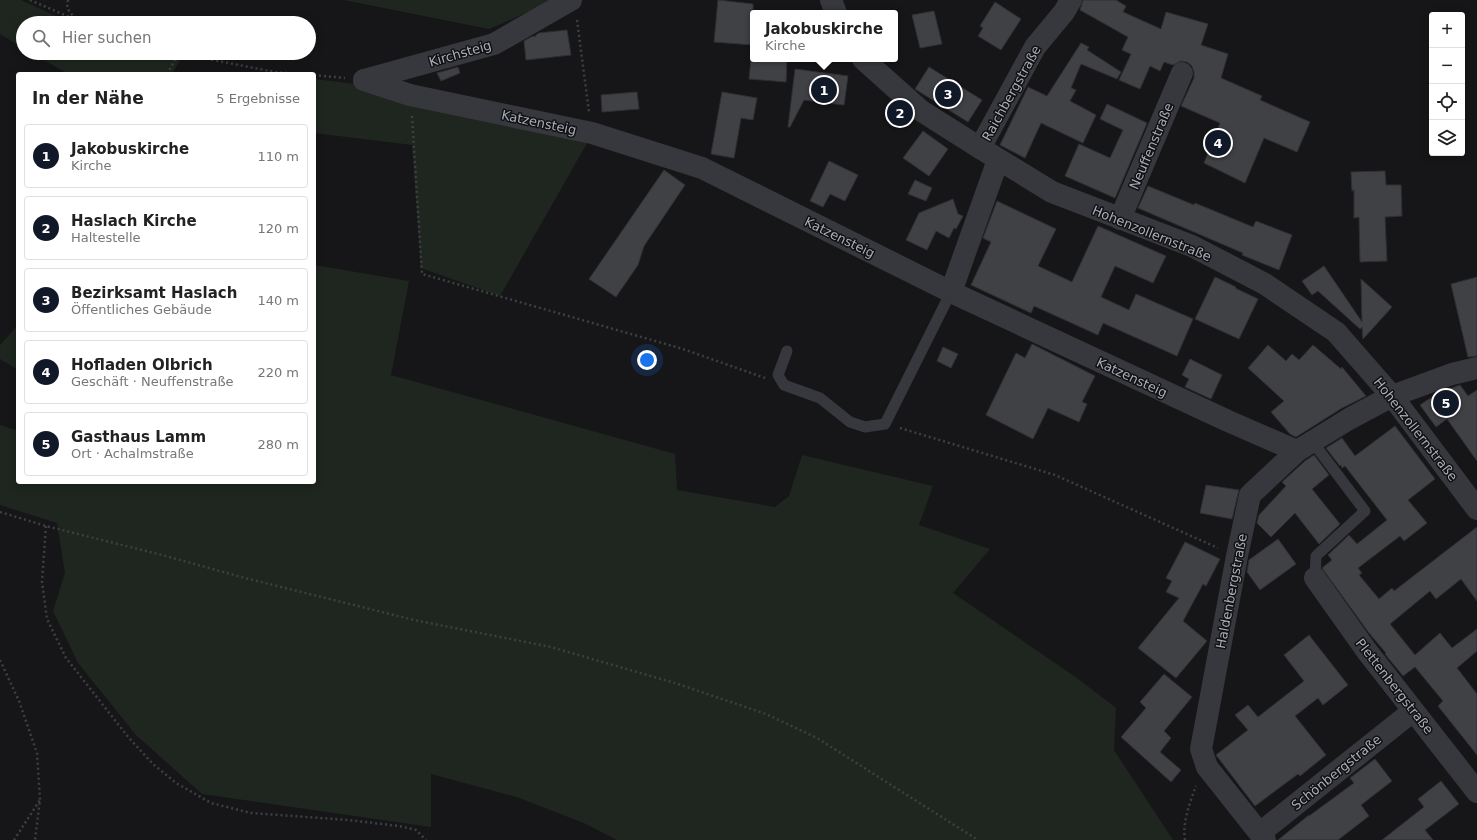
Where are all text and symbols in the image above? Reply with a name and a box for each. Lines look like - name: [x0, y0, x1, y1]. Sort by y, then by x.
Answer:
- popup: [750, 10, 898, 62]
- map controls: [1429, 12, 1465, 156]
- button: +: [1429, 12, 1465, 48]
- search box: [16, 16, 316, 60]
- text: Jakobuskirche: [765, 20, 883, 38]
- icon: search: [30, 27, 52, 49]
- text: Hier suchen: [62, 29, 151, 47]
- street label: Kirchsteig: [427, 37, 493, 70]
- text: Kirche: [765, 38, 806, 53]
- street label: Raichbergstraße: [979, 43, 1044, 144]
- button: −: [1429, 48, 1465, 84]
- pin: 1: [811, 75, 837, 105]
- pin: 3: [935, 79, 961, 109]
- button: locate: [1429, 84, 1465, 120]
- text: In der Nähe: [32, 88, 144, 108]
- text: 5 Ergebnisse: [216, 91, 300, 106]
- pin: 2: [887, 98, 913, 128]
- street label: Neuffenstraße: [1126, 101, 1176, 192]
- street label: Katzensteig: [500, 107, 578, 138]
- button: layers: [1429, 120, 1465, 156]
- pin: 4: [1205, 128, 1231, 158]
- text: Jakobuskirche: [71, 140, 189, 158]
- text: 1: [41, 149, 51, 164]
- text: 110 m: [257, 149, 299, 164]
- text: Kirche: [71, 158, 112, 173]
- street label: Hohenzollernstraße: [1090, 203, 1213, 264]
- text: Haslach Kirche: [71, 212, 197, 230]
- street label: Katzensteig: [802, 214, 877, 261]
- text: 2: [41, 221, 51, 236]
- text: 120 m: [257, 221, 299, 236]
- text: Haltestelle: [71, 230, 141, 245]
- text: Bezirksamt Haslach: [71, 284, 237, 302]
- text: 3: [41, 293, 51, 308]
- text: 140 m: [257, 293, 299, 308]
- text: Öffentliches Gebäude: [71, 302, 212, 317]
- your location: [637, 350, 657, 370]
- street label: Katzensteig: [1094, 355, 1169, 400]
- text: Hofladen Olbrich: [71, 356, 213, 374]
- text: 4: [41, 365, 51, 380]
- text: 220 m: [257, 365, 299, 380]
- text: Geschäft · Neuffenstraße: [71, 374, 234, 389]
- street label: Hohenzollernstraße: [1371, 375, 1461, 484]
- pin: 5: [1433, 388, 1459, 418]
- text: Gasthaus Lamm: [71, 428, 206, 446]
- text: 5: [41, 437, 51, 452]
- text: 280 m: [257, 437, 299, 452]
- text: Ort · Achalmstraße: [71, 446, 194, 461]
- street label: Haldenbergstraße: [1213, 532, 1250, 650]
- street label: Plettenbergstraße: [1353, 636, 1436, 737]
- street label: Schönbergstraße: [1289, 732, 1384, 813]

